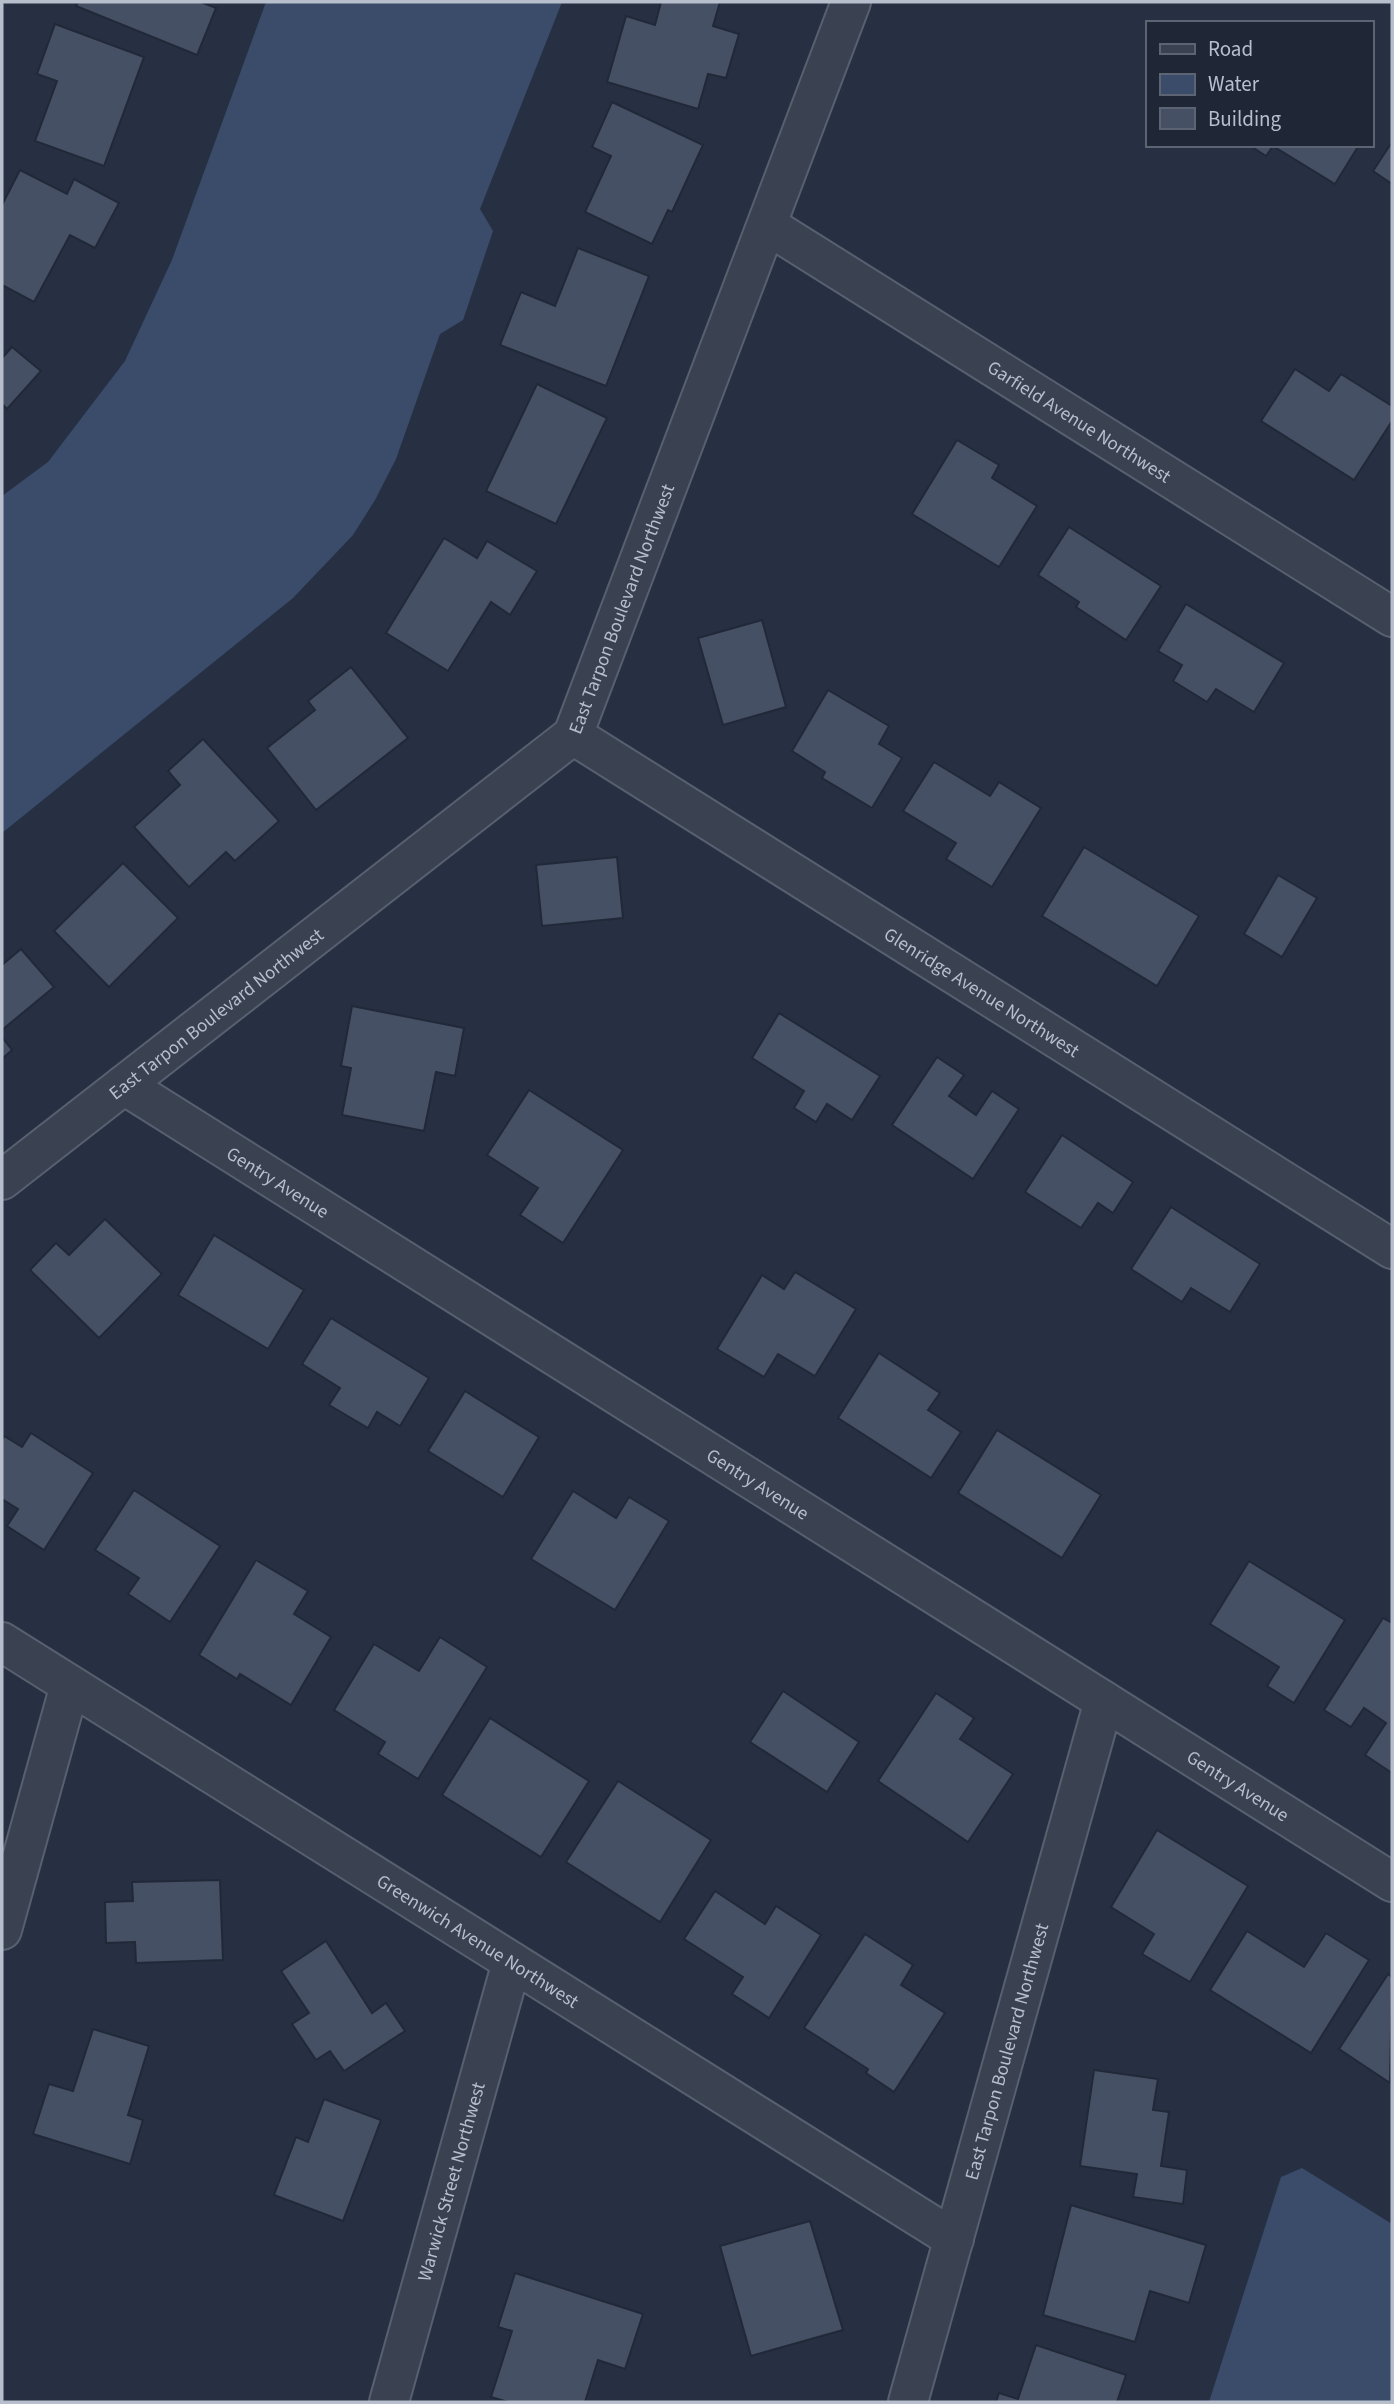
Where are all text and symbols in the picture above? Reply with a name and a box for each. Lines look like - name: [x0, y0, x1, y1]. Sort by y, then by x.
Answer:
- legend: [1146, 21, 1373, 147]
- text: Road: [1208, 34, 1253, 64]
- text: Water: [1208, 69, 1260, 99]
- text: Building: [1208, 104, 1282, 134]
- street label: Garfield Avenue Northwest: [982, 354, 1176, 490]
- street label: East Tarpon Boulevard Northwest: [563, 480, 682, 738]
- street label: Glenridge Avenue Northwest: [878, 921, 1085, 1065]
- street label: East Tarpon Boulevard Northwest: [104, 922, 330, 1107]
- street label: Gentry Avenue: [221, 1141, 334, 1226]
- street label: Gentry Avenue: [701, 1442, 814, 1527]
- street label: Gentry Avenue: [1181, 1744, 1294, 1829]
- street label: Greenwich Avenue Northwest: [371, 1868, 584, 2016]
- street label: East Tarpon Boulevard Northwest: [959, 1920, 1056, 2183]
- street label: Warwick Street Northwest: [411, 2079, 493, 2285]

